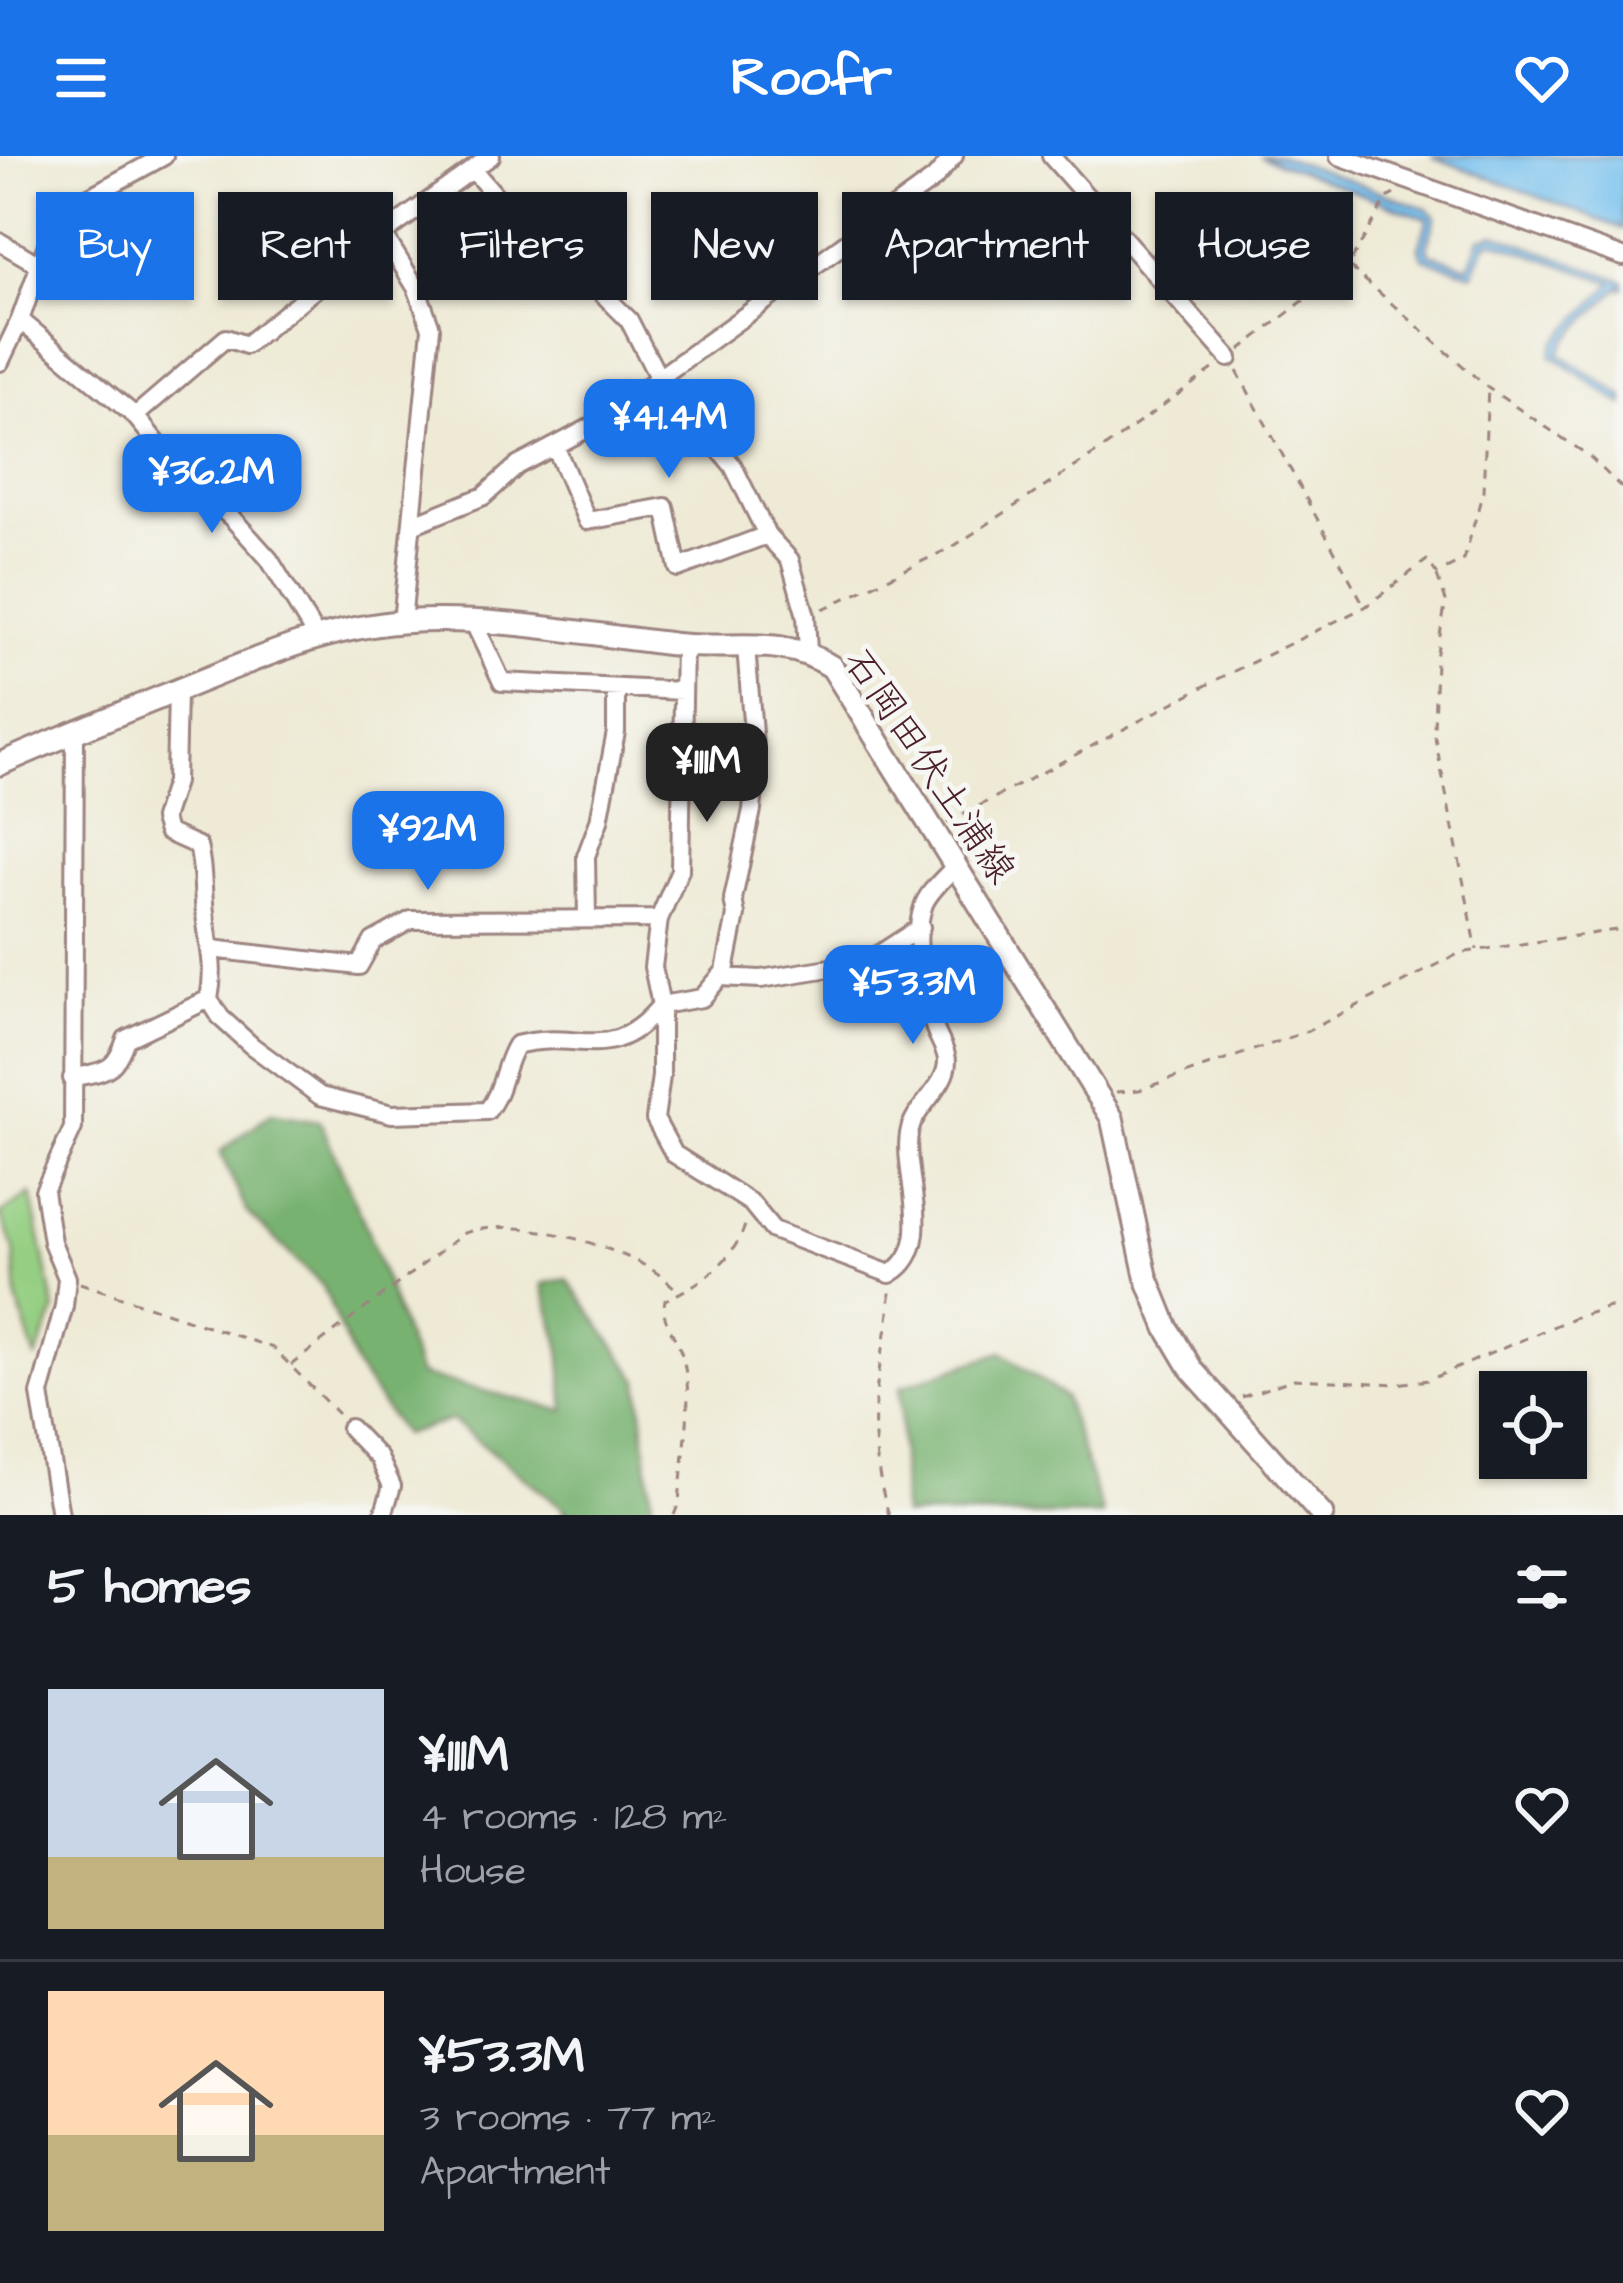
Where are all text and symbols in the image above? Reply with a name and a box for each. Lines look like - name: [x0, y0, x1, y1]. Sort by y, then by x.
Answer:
- text: Roofr: [731, 41, 892, 116]
- icon: menu: [48, 45, 114, 111]
- icon: heart: [1509, 45, 1575, 111]
- chip: Buy: [36, 192, 194, 300]
- chip: Rent: [218, 192, 393, 300]
- chip: Filters: [417, 192, 627, 300]
- chip: New: [651, 192, 818, 300]
- chip: Apartment: [842, 192, 1131, 300]
- chip: House: [1155, 192, 1353, 300]
- pin: ¥41.4M: [571, 379, 767, 481]
- text: ¥41.4M: [611, 391, 727, 445]
- pin: ¥36.2M: [114, 434, 310, 536]
- text: ¥36.2M: [149, 446, 275, 500]
- street label: 石岡田伏土浦線: [830, 638, 1027, 895]
- pin: ¥111M: [623, 723, 791, 825]
- text: ¥111M: [673, 735, 741, 789]
- pin: ¥92M: [357, 791, 499, 893]
- text: ¥92M: [379, 803, 477, 857]
- pin: ¥53.3M: [815, 945, 1011, 1047]
- text: ¥53.3M: [850, 957, 976, 1011]
- map controls: [1479, 1371, 1587, 1479]
- button: locate: [1479, 1371, 1587, 1479]
- text: 5 homes: [48, 1552, 251, 1623]
- icon: filters: [1509, 1554, 1575, 1620]
- text: ¥111M: [420, 1720, 509, 1791]
- icon: home: [144, 1737, 288, 1881]
- icon: heart: [1509, 1776, 1575, 1842]
- text: 4 rooms · 128 m²: [420, 1791, 727, 1845]
- text: House: [420, 1845, 526, 1899]
- text: ¥53.3M: [420, 2021, 585, 2092]
- icon: home: [144, 2039, 288, 2183]
- icon: heart: [1509, 2078, 1575, 2144]
- text: 3 rooms · 77 m²: [420, 2092, 716, 2146]
- text: Apartment: [420, 2146, 611, 2200]

